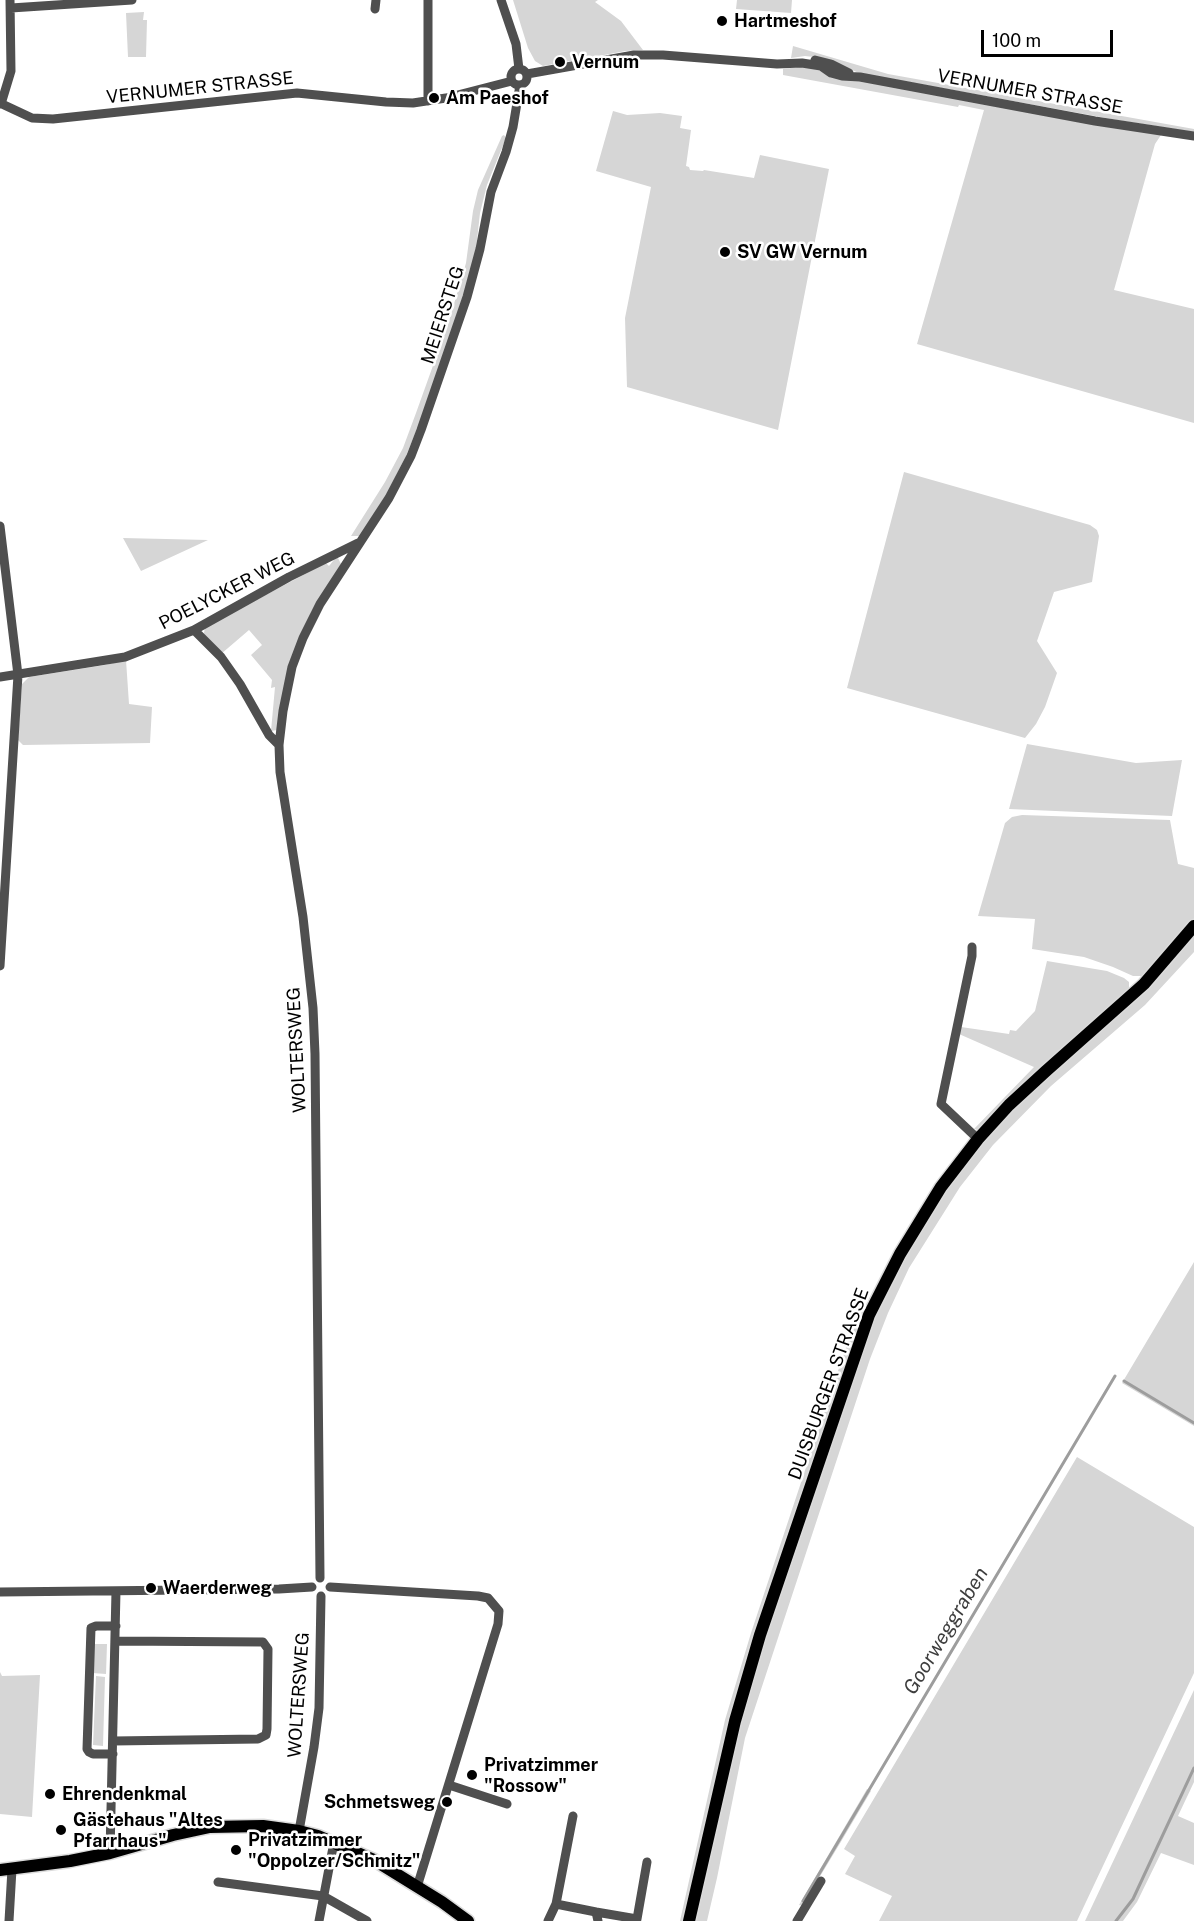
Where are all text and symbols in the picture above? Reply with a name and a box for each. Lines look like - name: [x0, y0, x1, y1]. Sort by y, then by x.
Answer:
- place label: Hartmeshof: [734, 10, 837, 32]
- marker: Hartmeshof: [715, 14, 729, 28]
- scale bar: [984, 18, 1116, 56]
- text: 100 m: [992, 30, 1041, 51]
- place label: Vernum: [572, 51, 639, 73]
- marker: Vernum: [553, 55, 567, 69]
- street label: VERNUMER STRASSE: [936, 65, 1124, 119]
- street label: VERNUMER STRASSE: [105, 67, 295, 109]
- place label: Am Paeshof: [446, 87, 549, 109]
- marker: Am Paeshof: [427, 91, 441, 105]
- place label: SV GW Vernum: [737, 241, 867, 263]
- marker: SV GW Vernum: [718, 245, 732, 259]
- street label: MEIERSTEG: [417, 263, 469, 367]
- street label: POELYCKER WEG: [156, 548, 298, 634]
- street label: WOLTERSWEG: [283, 987, 311, 1113]
- street label: DUISBURGER STRASSE: [784, 1285, 874, 1483]
- water label: Goorweggraben: [899, 1563, 993, 1699]
- place label: Waerderweg: [163, 1577, 272, 1599]
- marker: Waerderweg: [144, 1581, 158, 1595]
- street label: WOLTERSWEG: [284, 1632, 314, 1758]
- place label: Privatzimmer "Rossow": [484, 1754, 598, 1796]
- marker: Privatzimmer "Rossow": [465, 1768, 479, 1782]
- place label: Ehrendenkmal: [62, 1783, 187, 1805]
- marker: Ehrendenkmal: [43, 1787, 57, 1801]
- place label: Schmetsweg: [324, 1791, 435, 1813]
- marker: Schmetsweg: [440, 1795, 454, 1809]
- place label: Gästehaus "Altes Pfarrhaus": [73, 1809, 223, 1852]
- marker: Gästehaus "Altes Pfarrhaus": [54, 1823, 68, 1837]
- place label: Privatzimmer "Oppolzer/Schmitz": [248, 1829, 420, 1872]
- marker: Privatzimmer "Oppolzer/Schmitz": [229, 1843, 243, 1857]

